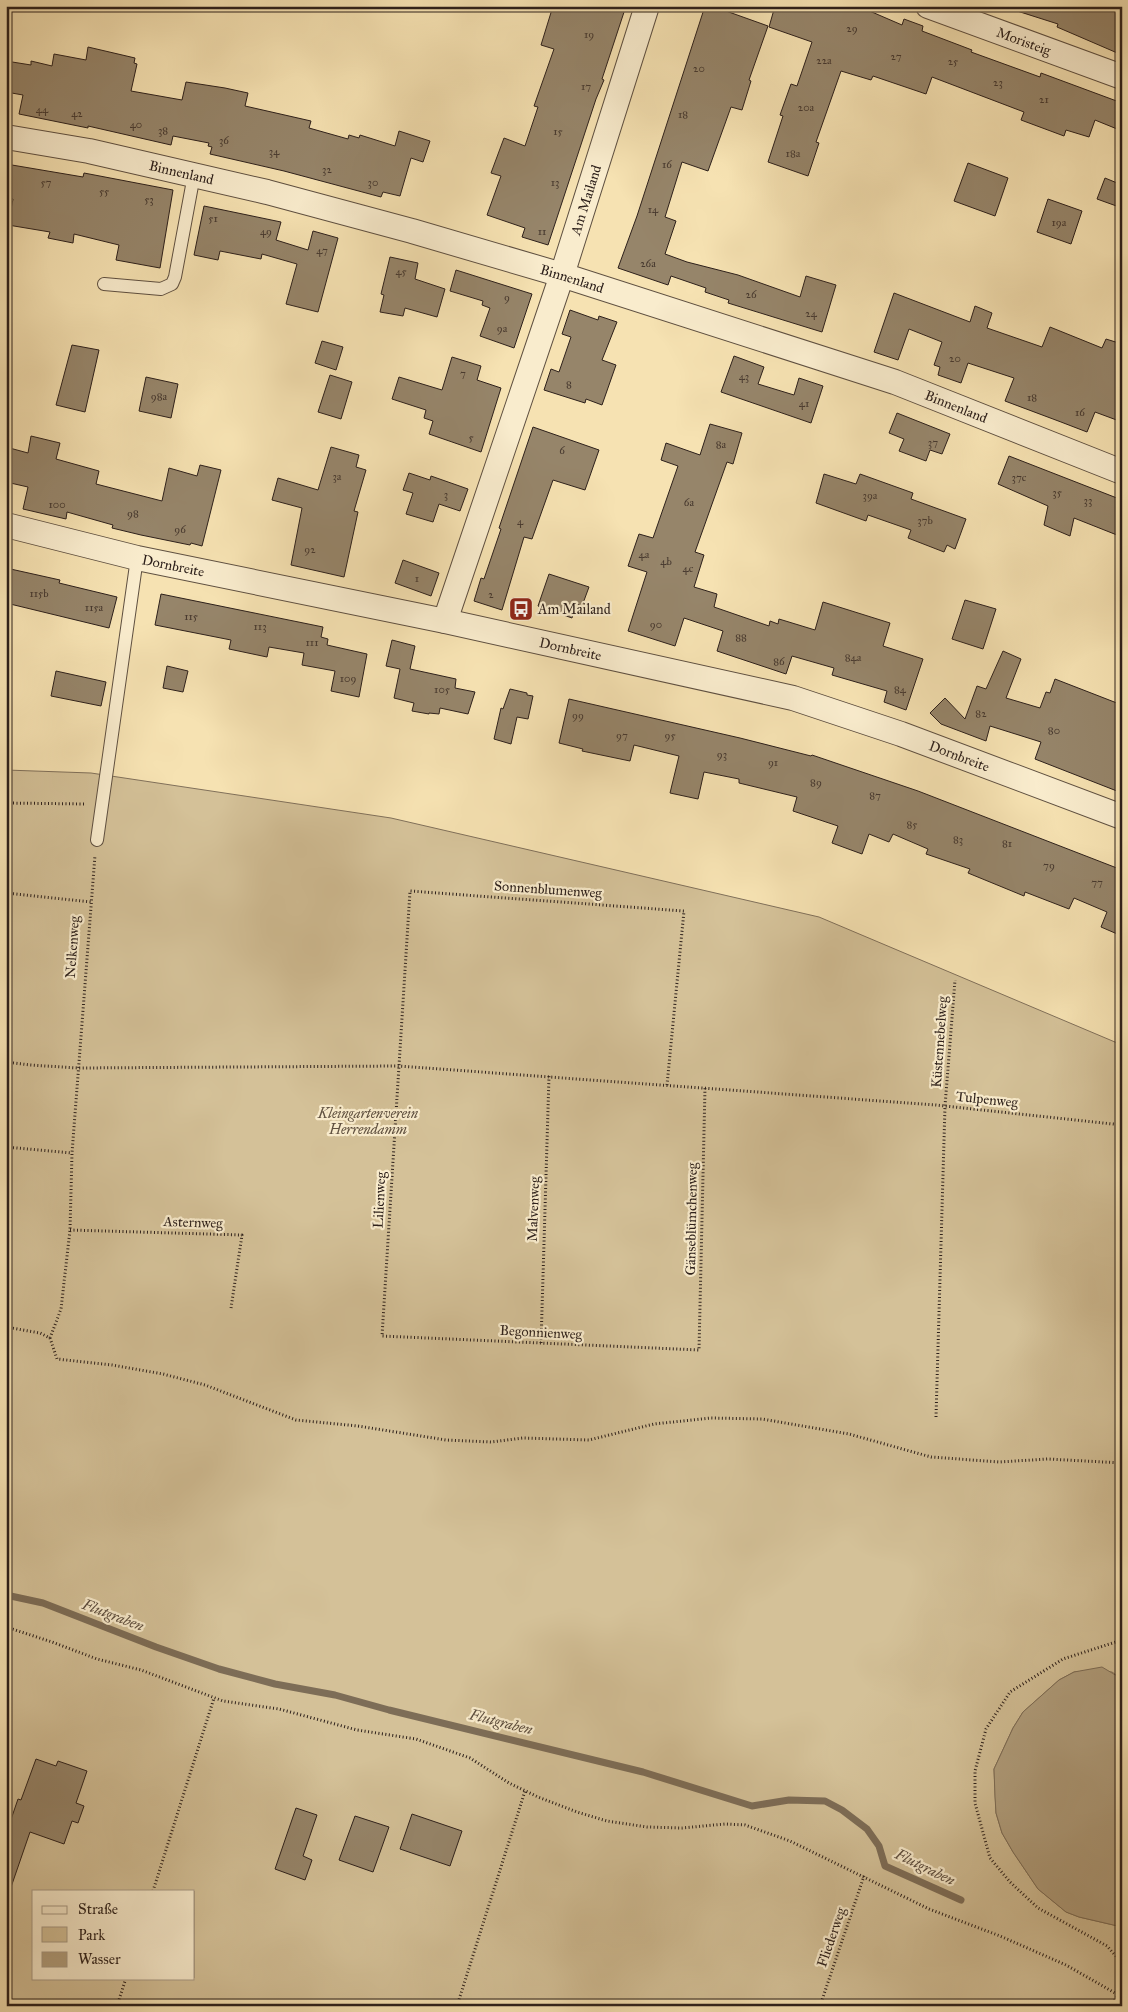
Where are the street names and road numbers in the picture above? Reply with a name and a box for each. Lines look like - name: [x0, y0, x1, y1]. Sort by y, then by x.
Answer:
- street label: Moristeig: [994, 24, 1054, 59]
- street label: Binnenland: [147, 157, 215, 188]
- street label: Am Mailand: [567, 163, 605, 238]
- street label: Binnenland: [538, 261, 606, 297]
- street label: Binnenland: [922, 387, 990, 427]
- street label: Dornbreite: [140, 551, 206, 581]
- street label: Dornbreite: [538, 634, 603, 664]
- street label: Dornbreite: [926, 737, 992, 776]
- street label: Sonnenblumenweg: [493, 877, 603, 902]
- street label: Nelkenweg: [62, 915, 83, 979]
- street label: Küstennebelweg: [928, 995, 951, 1088]
- street label: Tulpenweg: [955, 1088, 1019, 1111]
- street label: Gänseblümchenweg: [682, 1162, 701, 1275]
- street label: Lilienweg: [370, 1171, 389, 1229]
- street label: Malvenweg: [524, 1176, 543, 1242]
- street label: Asternweg: [162, 1213, 223, 1232]
- street label: Begonnienweg: [499, 1322, 583, 1343]
- street label: Fliederweg: [813, 1905, 850, 1969]

